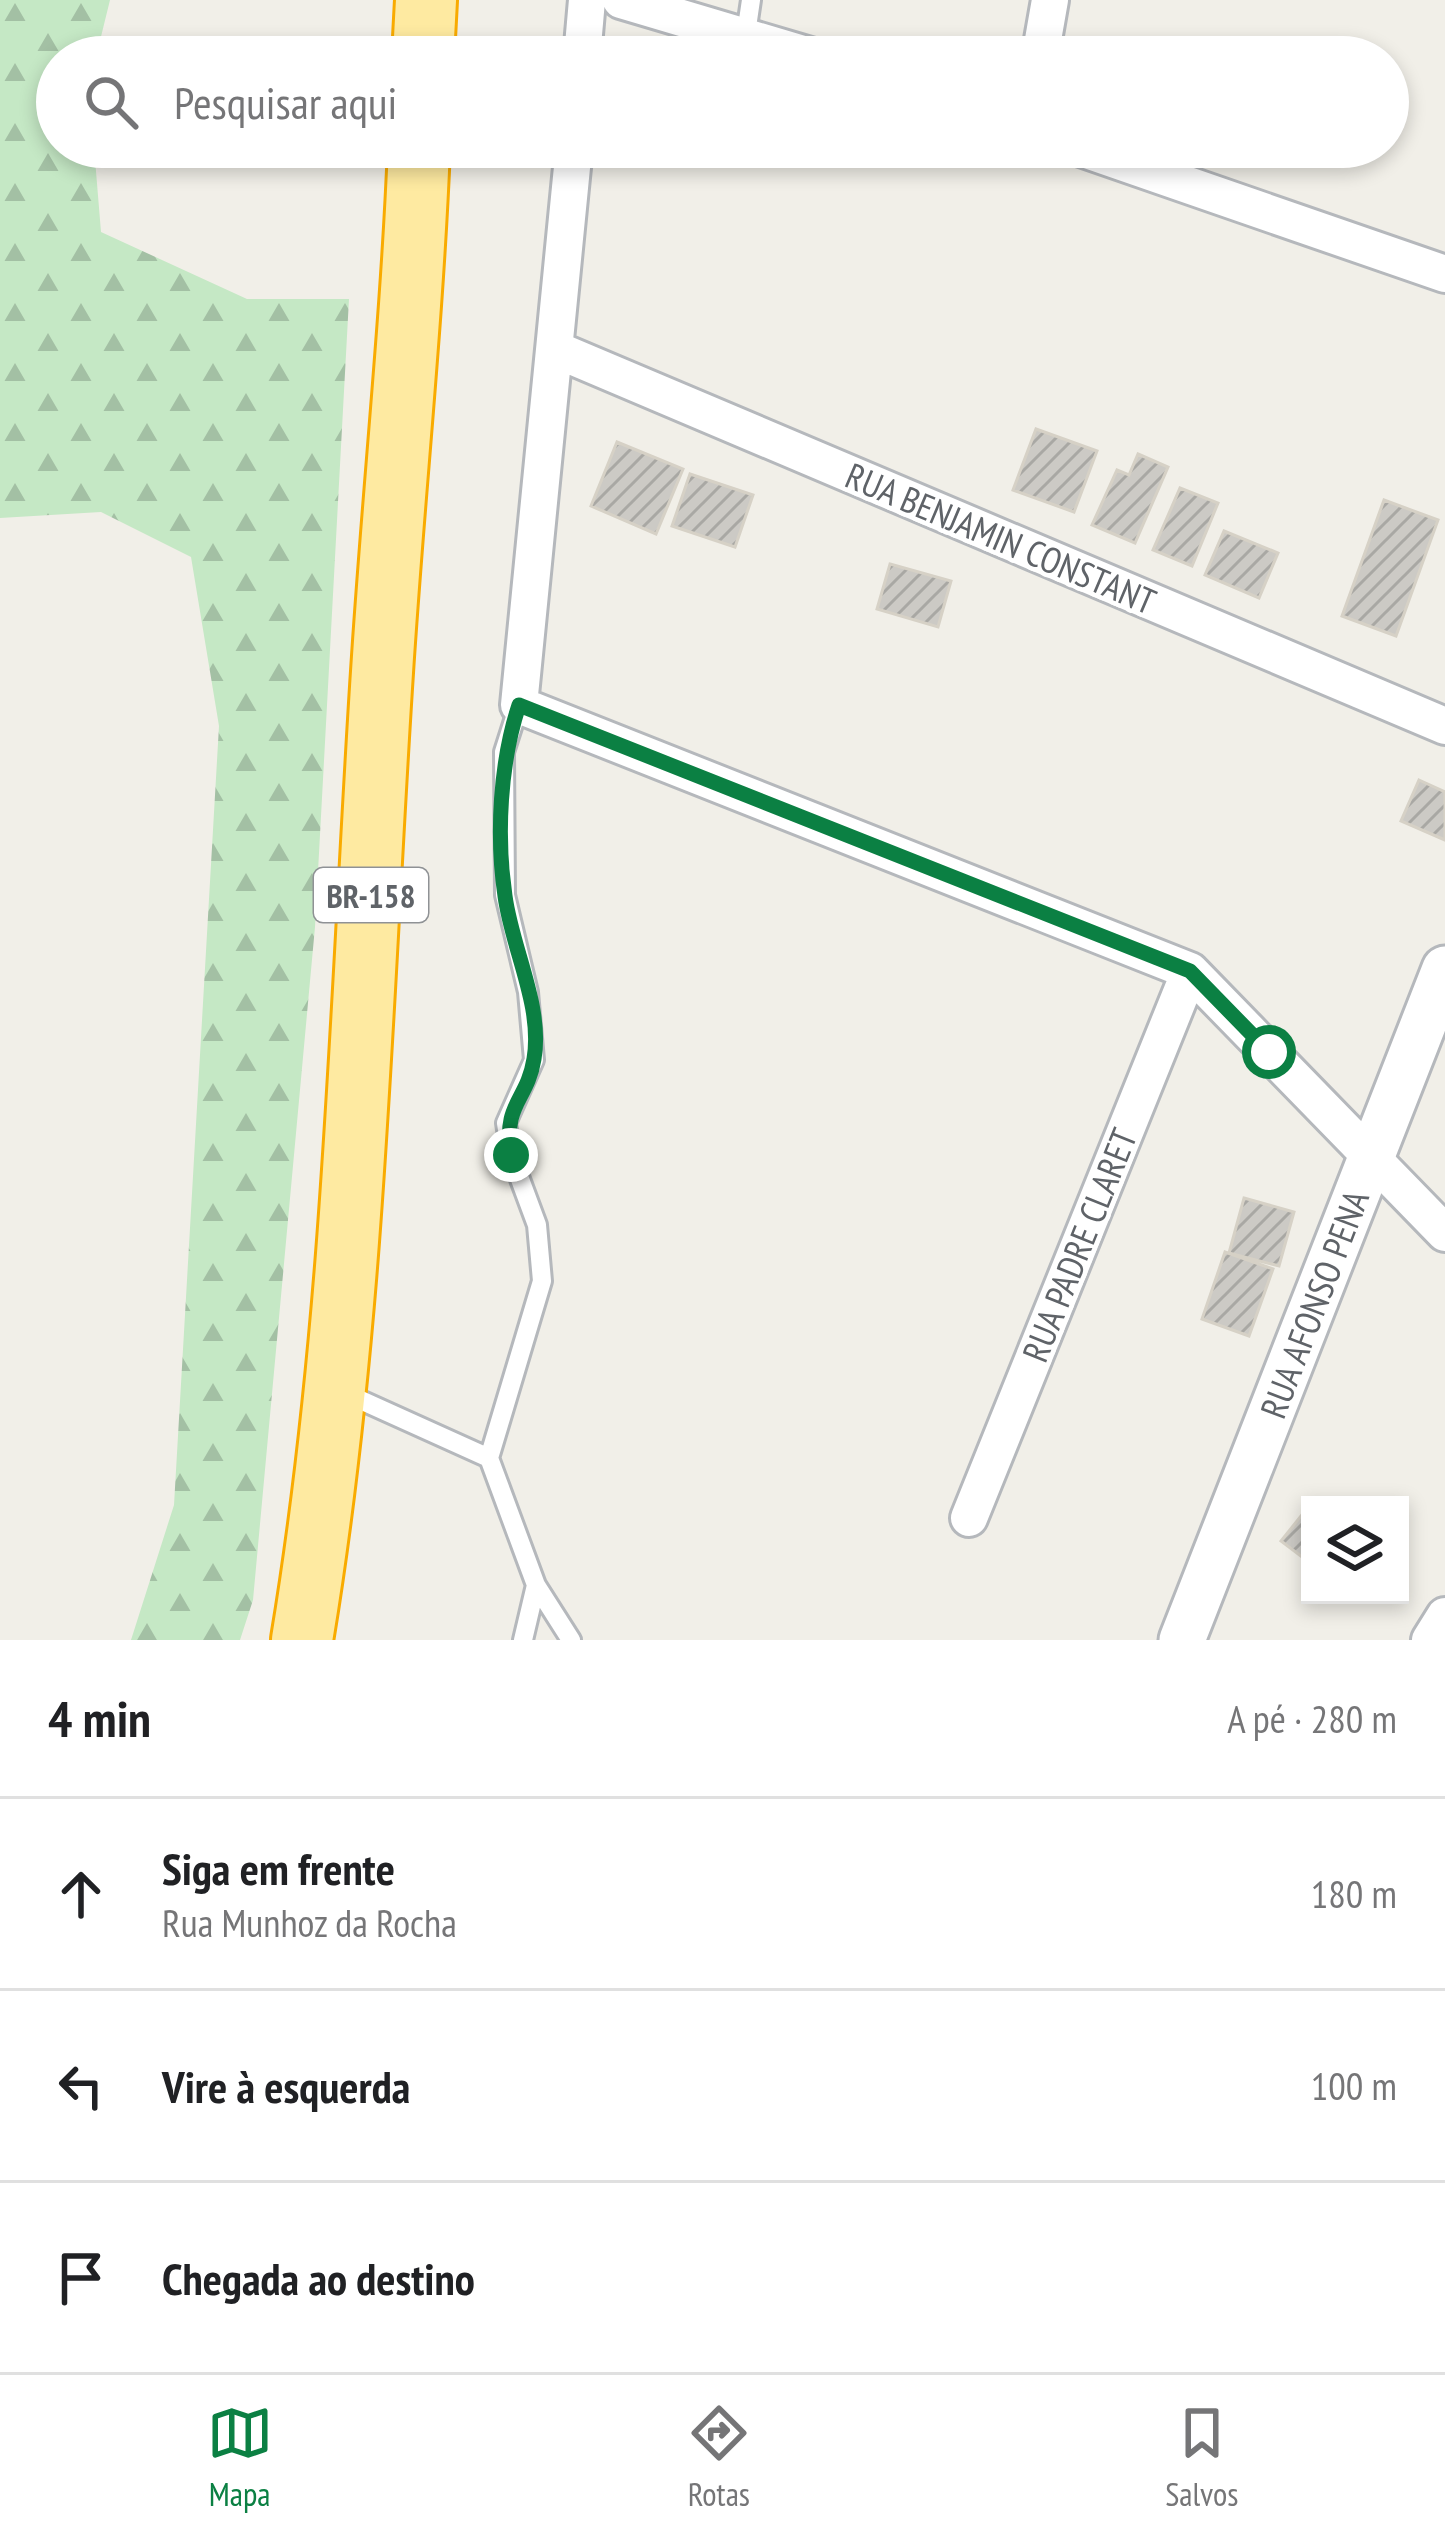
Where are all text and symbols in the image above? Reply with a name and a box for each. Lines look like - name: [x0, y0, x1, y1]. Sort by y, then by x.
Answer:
- search box: [36, 36, 1409, 168]
- icon: search: [78, 69, 144, 135]
- text: Pesquisar aqui: [174, 73, 397, 131]
- street label: RUA BENJAMIN CONSTANT: [839, 451, 1163, 625]
- road number: BR-158: [314, 868, 428, 922]
- route start: [1242, 1025, 1296, 1079]
- street label: RUA PADRE CLARET: [1011, 1121, 1147, 1369]
- route end: [484, 1128, 538, 1182]
- street label: RUA AFONSO PENA: [1249, 1183, 1379, 1425]
- map controls: [1301, 1496, 1409, 1604]
- button: layers: [1301, 1496, 1409, 1604]
- text: 4 min: [48, 1685, 151, 1751]
- text: A pé · 280 m: [1227, 1693, 1397, 1744]
- text: Siga em frente: [162, 1839, 395, 1897]
- icon: ahead: [48, 1861, 114, 1927]
- text: 180 m: [1311, 1868, 1397, 1919]
- text: Rua Munhoz da Rocha: [162, 1897, 457, 1948]
- icon: left: [48, 2053, 114, 2119]
- text: Vire à esquerda: [162, 2057, 410, 2115]
- text: 100 m: [1311, 2060, 1397, 2111]
- icon: arrive: [48, 2245, 114, 2311]
- text: Chegada ao destino: [162, 2249, 475, 2307]
- tab: Mapa: [207, 2400, 273, 2515]
- tab: Rotas: [686, 2400, 752, 2515]
- tab: Salvos: [1165, 2400, 1238, 2515]

